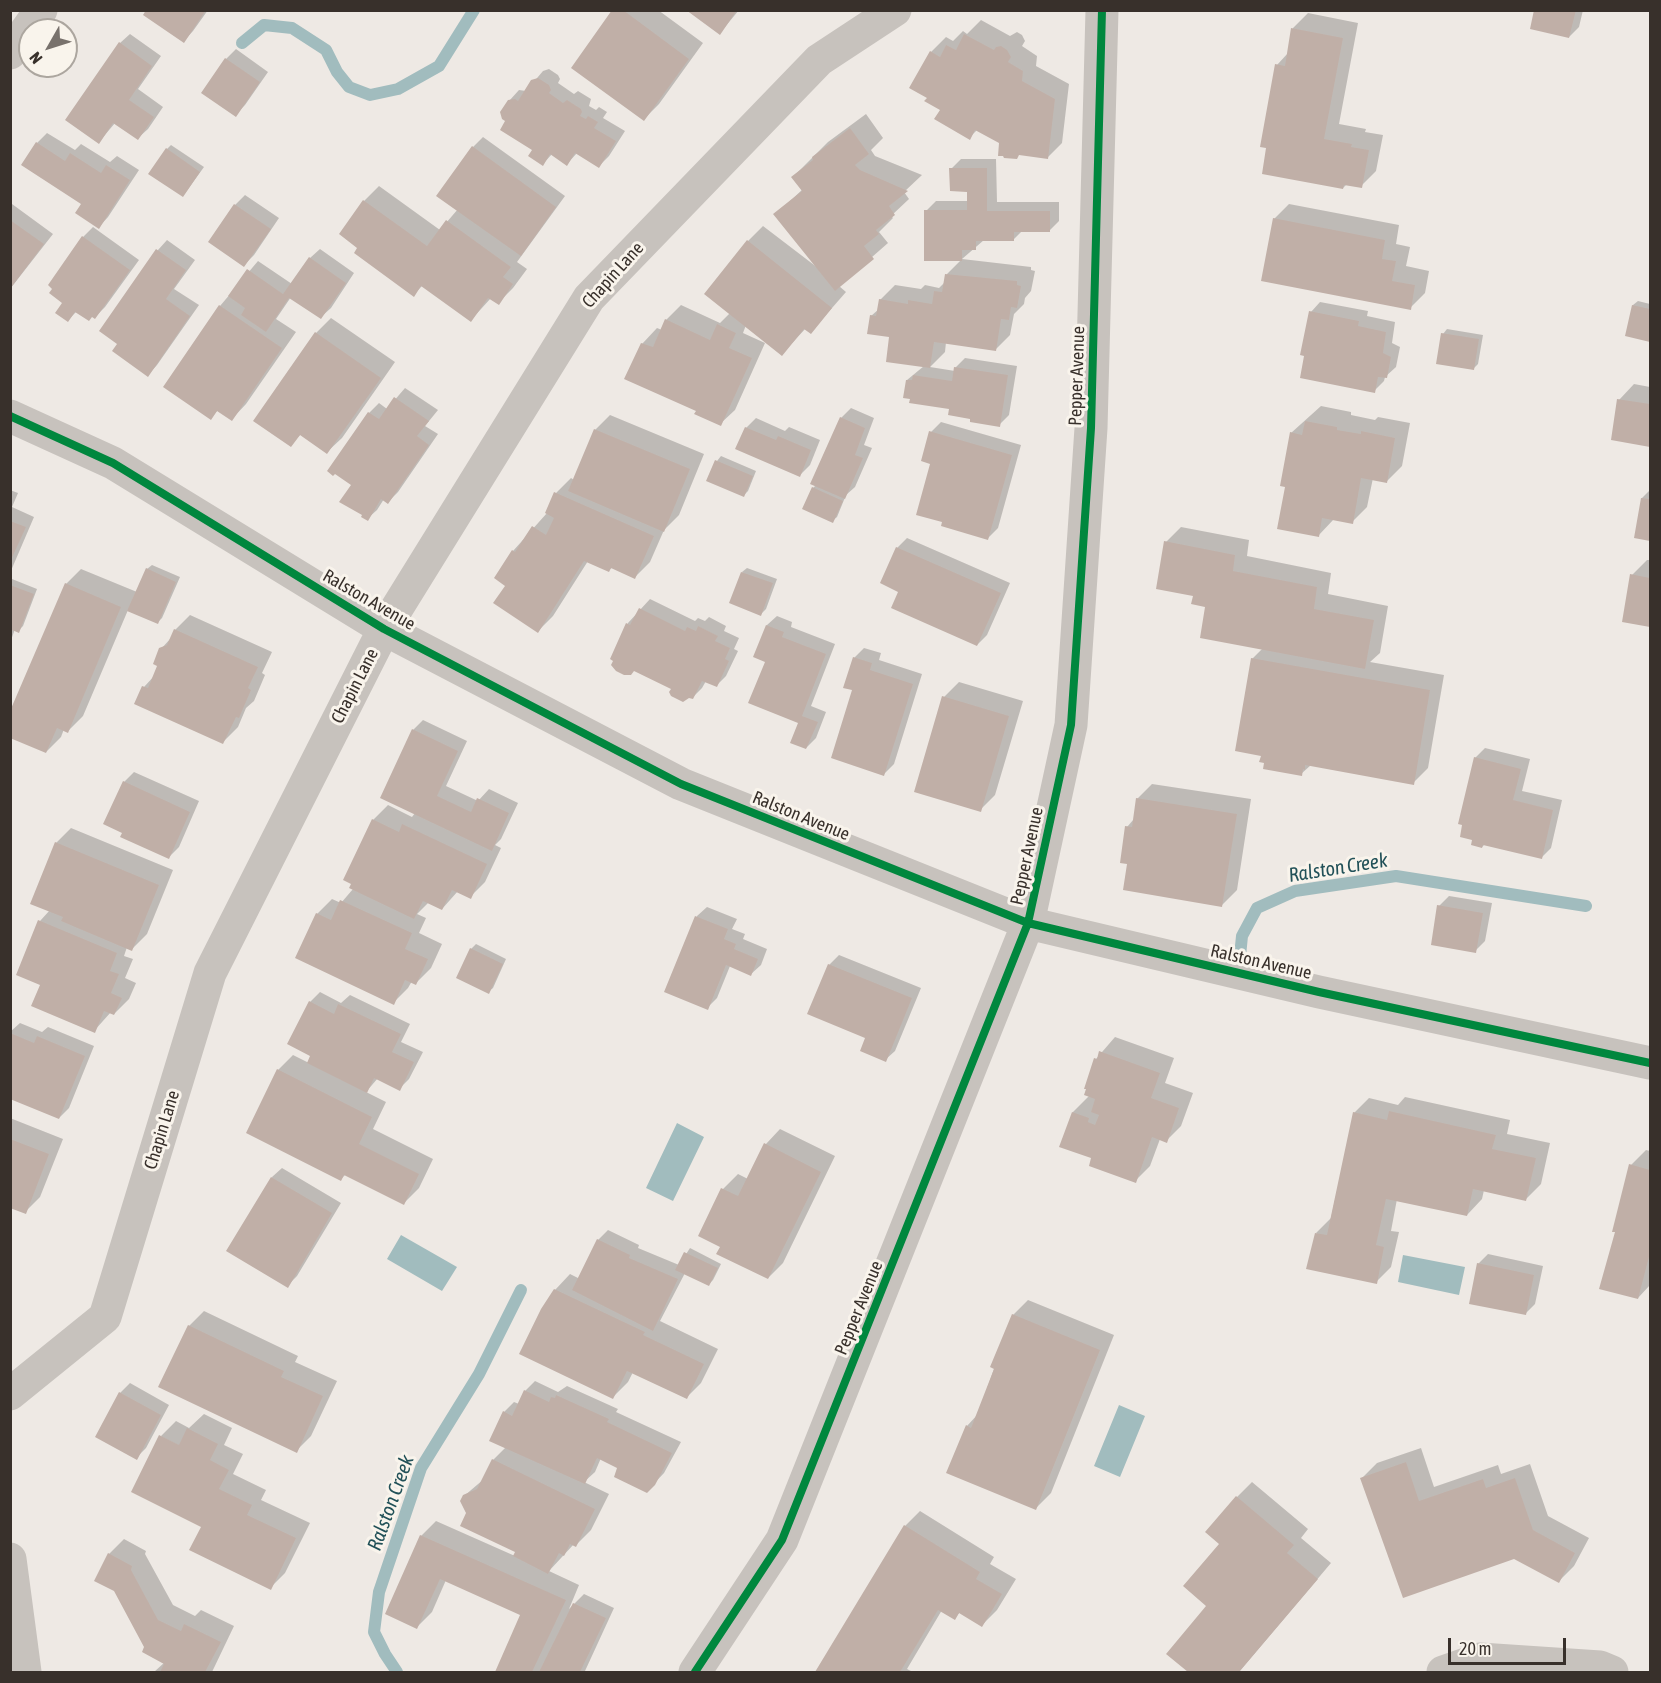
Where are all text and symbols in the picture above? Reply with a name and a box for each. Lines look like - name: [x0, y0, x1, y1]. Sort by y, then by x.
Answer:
- north arrow: [18, 18, 78, 78]
- text: N: [26, 49, 46, 67]
- street label: Chapin Lane: [578, 238, 648, 312]
- street label: Pepper Avenue: [1064, 326, 1090, 426]
- street label: Ralston Avenue: [319, 565, 419, 635]
- street label: Chapin Lane: [327, 645, 383, 727]
- street label: Ralston Avenue: [749, 787, 853, 845]
- street label: Pepper Avenue: [1006, 805, 1048, 907]
- water label: Ralston Creek: [1287, 848, 1389, 888]
- street label: Ralston Avenue: [1208, 940, 1314, 984]
- street label: Chapin Lane: [140, 1088, 184, 1172]
- street label: Pepper Avenue: [830, 1258, 888, 1358]
- water label: Ralston Creek: [363, 1452, 419, 1554]
- scale bar: [1451, 1626, 1570, 1664]
- text: 20 m: [1459, 1638, 1491, 1659]

